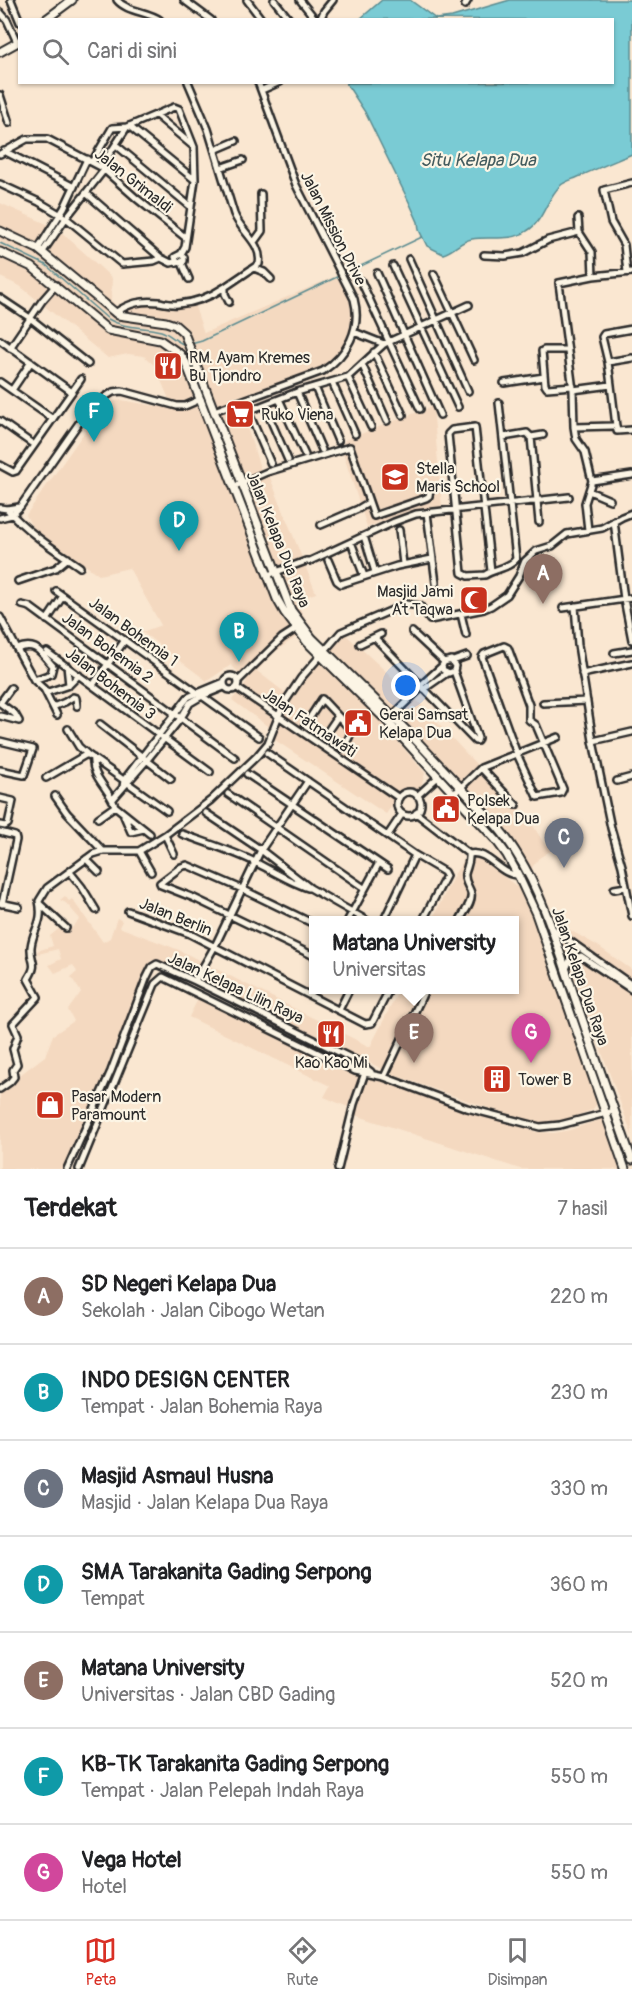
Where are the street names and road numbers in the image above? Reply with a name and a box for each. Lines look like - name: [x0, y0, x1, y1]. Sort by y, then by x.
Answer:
- street label: Jalan Grimaldi: [90, 144, 176, 217]
- street label: Jalan Mission Drive: [296, 168, 370, 289]
- street label: Jalan Kelapa Dua Raya: [242, 468, 315, 610]
- street label: Jalan Bohemia 1: [85, 593, 182, 671]
- street label: Jalan Bohemia 2: [58, 608, 157, 688]
- street label: Jalan Bohemia 3: [61, 643, 160, 724]
- street label: Jalan Fatmawati: [259, 684, 360, 762]
- street label: Jalan Berlin: [136, 893, 215, 941]
- street label: Jalan Kelapa Dua Raya: [547, 904, 613, 1048]
- street label: Jalan Kelapa Lilin Raya: [164, 948, 307, 1028]

